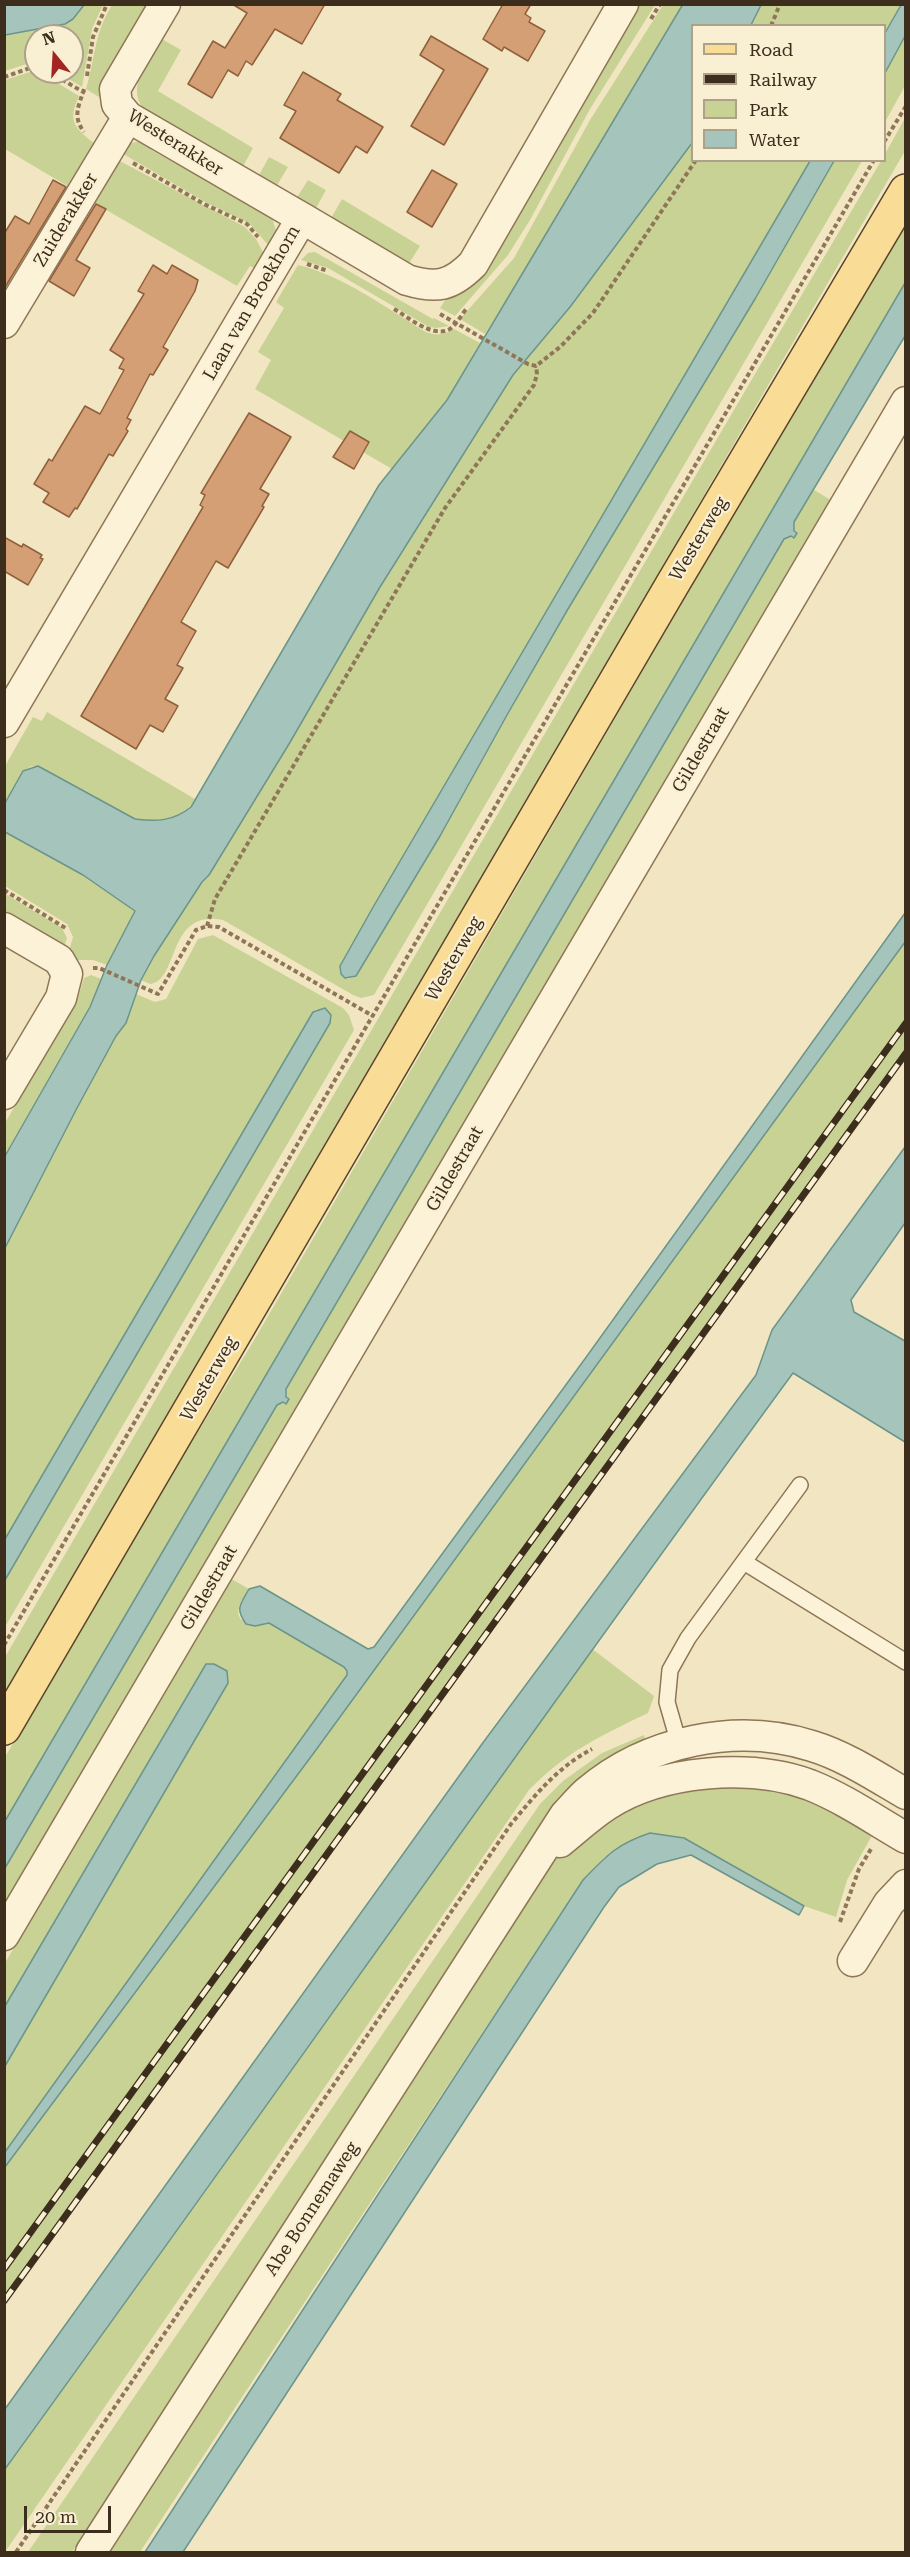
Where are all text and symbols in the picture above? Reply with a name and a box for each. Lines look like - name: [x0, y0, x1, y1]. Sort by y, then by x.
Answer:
- north arrow: [24, 24, 84, 84]
- legend: [691, 24, 886, 162]
- text: N: [40, 27, 58, 49]
- text: Road: [749, 39, 793, 60]
- text: Railway: [749, 69, 817, 90]
- text: Park: [749, 99, 789, 120]
- street label: Westerakker: [123, 105, 227, 181]
- text: Water: [749, 129, 800, 150]
- street label: Zuiderakker: [30, 169, 102, 271]
- street label: Laan van Broekhorn: [199, 222, 305, 384]
- street label: Westerweg: [665, 493, 733, 585]
- street label: Gildestraat: [668, 703, 734, 797]
- street label: Westerweg: [421, 913, 487, 1005]
- street label: Gildestraat: [422, 1122, 488, 1216]
- street label: Westerweg: [176, 1333, 242, 1425]
- street label: Gildestraat: [176, 1541, 242, 1635]
- street label: Abe Bonnemaweg: [261, 2138, 363, 2280]
- scale bar: [27, 2494, 114, 2532]
- text: 20 m: [35, 2506, 76, 2527]

